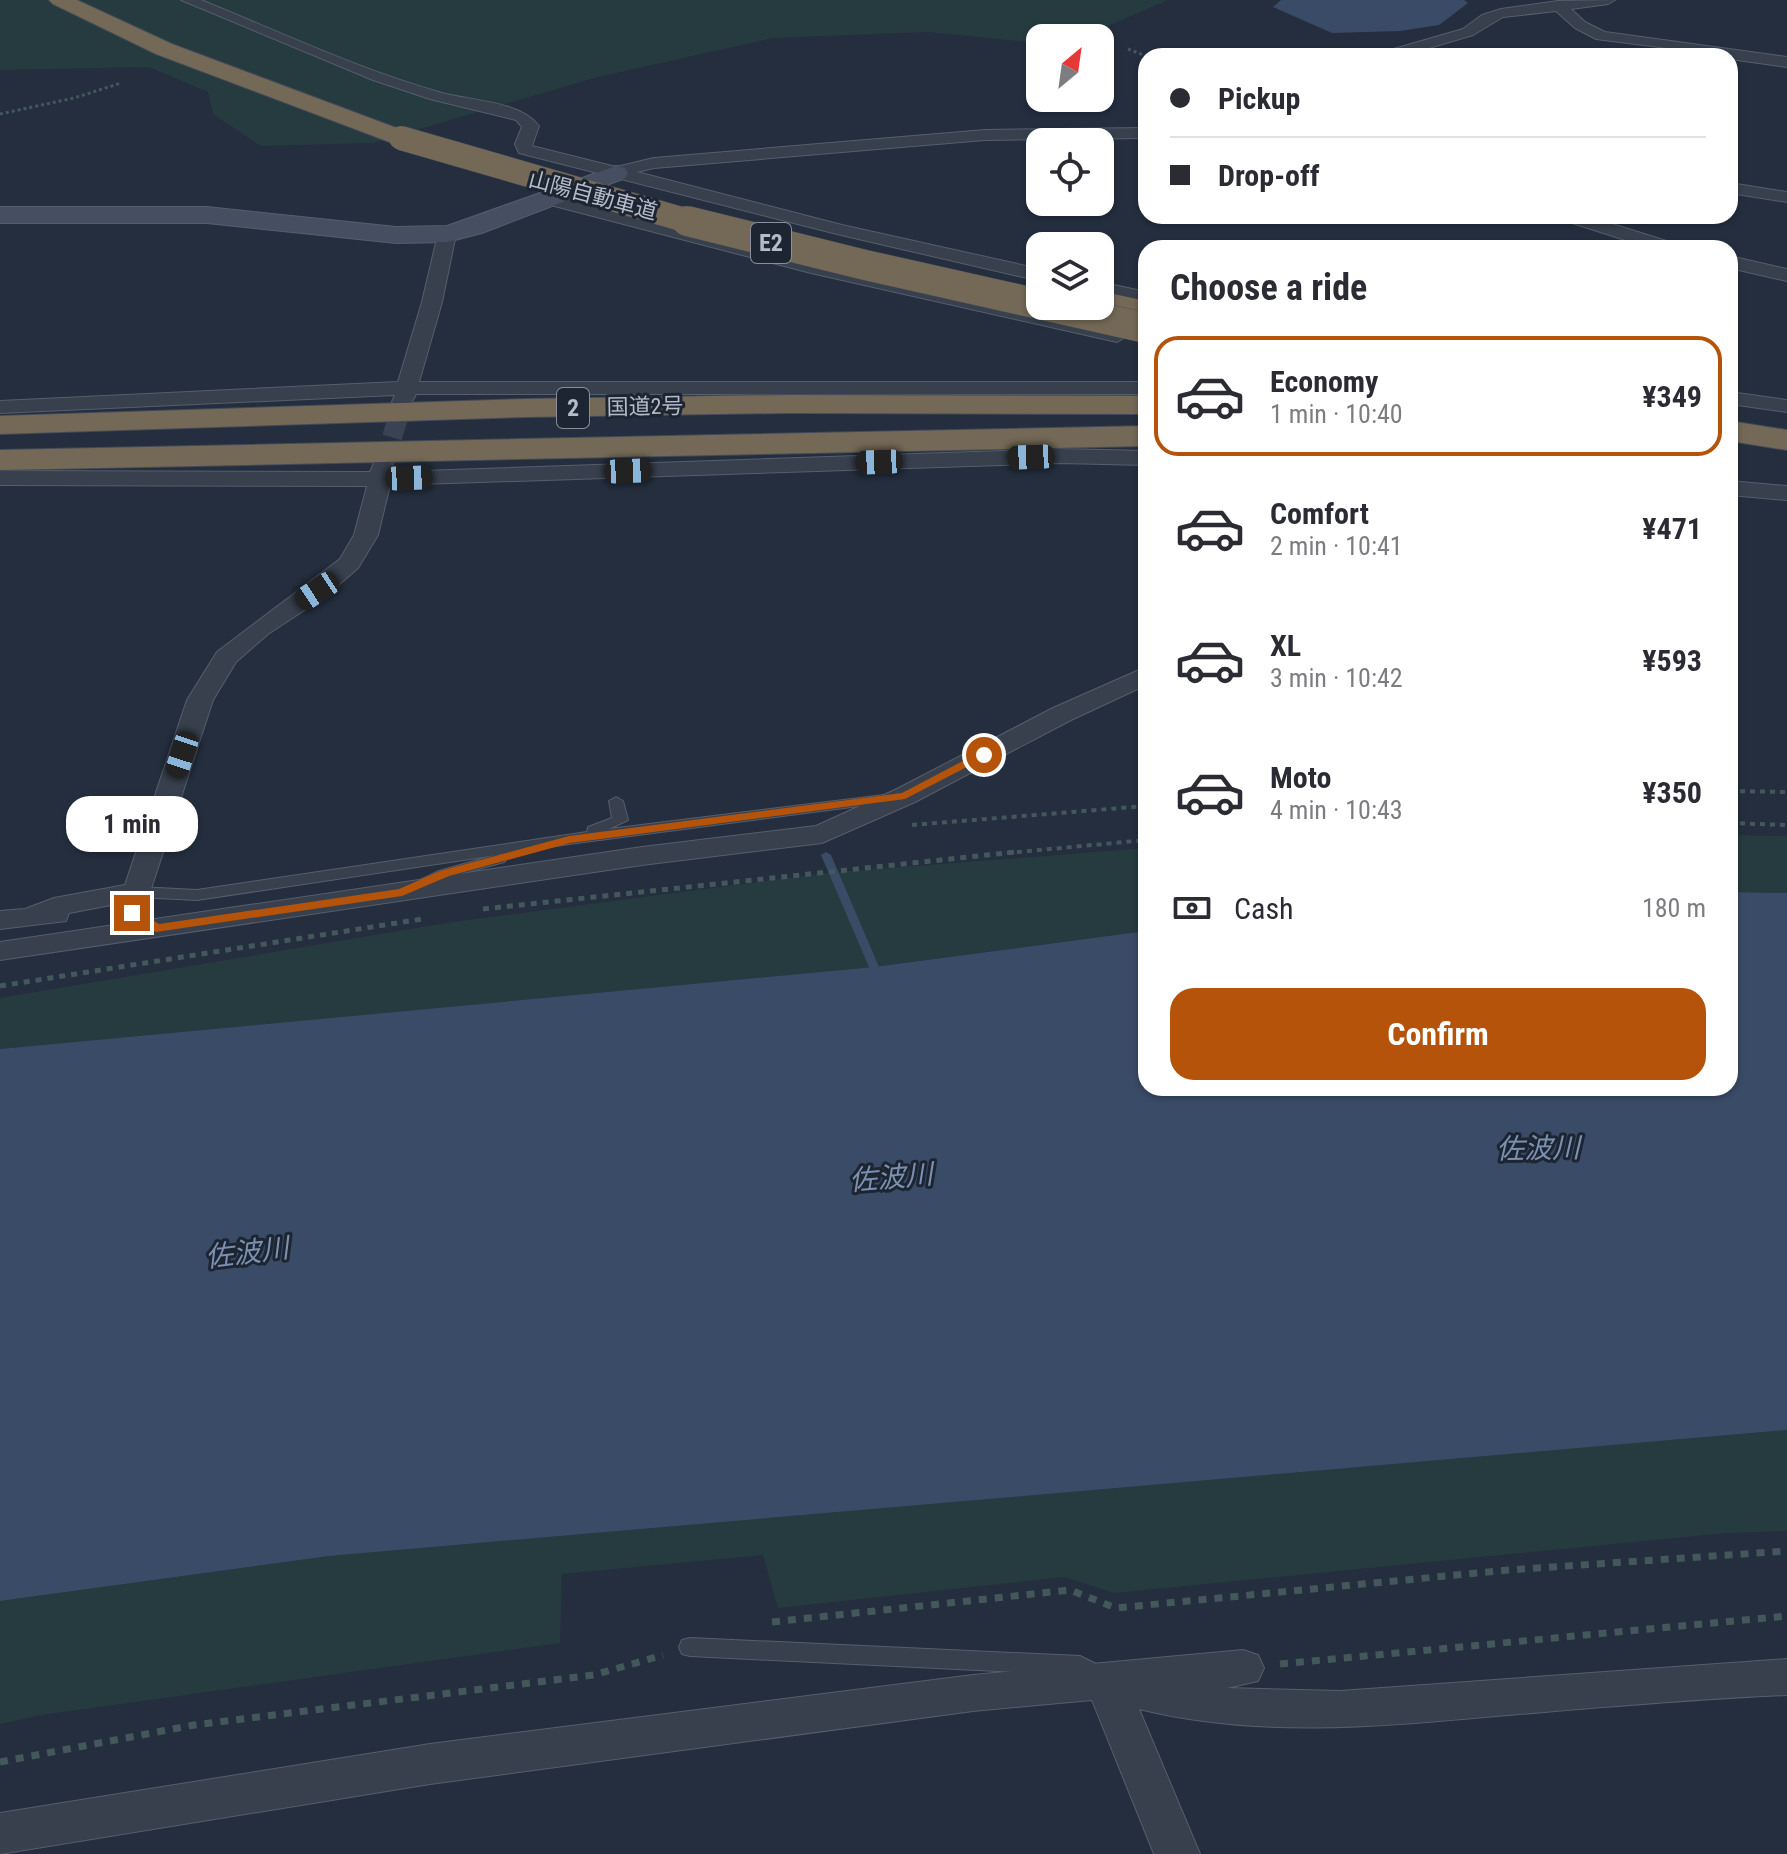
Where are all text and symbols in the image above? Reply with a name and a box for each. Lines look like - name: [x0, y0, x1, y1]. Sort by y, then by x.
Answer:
- north arrow: [1026, 24, 1114, 112]
- map controls: [1026, 24, 1114, 320]
- text: Pickup: [1218, 81, 1300, 116]
- button: locate: [1026, 128, 1114, 216]
- text: Drop-off: [1218, 158, 1320, 193]
- street label: 山陽自動車道: [526, 166, 660, 225]
- road number: E2: [751, 223, 791, 263]
- button: layers: [1026, 232, 1114, 320]
- text: Choose a ride: [1170, 267, 1367, 309]
- icon: car: [1174, 360, 1246, 432]
- text: Economy: [1270, 364, 1378, 399]
- text: ¥349: [1642, 379, 1702, 414]
- road number: 2: [557, 388, 589, 428]
- street label: 国道2号: [606, 393, 684, 420]
- text: 1 min · 10:40: [1270, 399, 1403, 429]
- car: [1007, 444, 1055, 470]
- car: [855, 449, 903, 475]
- car: [604, 458, 652, 484]
- car: [385, 465, 433, 491]
- icon: car: [1174, 492, 1246, 564]
- text: Comfort: [1270, 496, 1369, 531]
- text: ¥471: [1642, 511, 1702, 546]
- text: 2 min · 10:41: [1270, 531, 1403, 561]
- car: [290, 568, 344, 614]
- icon: car: [1174, 624, 1246, 696]
- text: XL: [1270, 628, 1301, 663]
- text: ¥593: [1642, 643, 1702, 678]
- text: 3 min · 10:42: [1270, 663, 1403, 693]
- car: [163, 728, 201, 782]
- route start: [966, 737, 1002, 773]
- icon: car: [1174, 756, 1246, 828]
- text: Moto: [1270, 760, 1331, 795]
- text: ¥350: [1642, 775, 1702, 810]
- text: 4 min · 10:43: [1270, 795, 1403, 825]
- callout: 1 min: [66, 797, 198, 853]
- text: 1 min: [103, 809, 161, 839]
- icon: cash: [1170, 886, 1214, 930]
- text: Cash: [1234, 891, 1294, 926]
- text: 180 m: [1642, 893, 1706, 923]
- route end: [114, 895, 150, 931]
- button: Confirm: [1170, 988, 1706, 1080]
- water label: 佐波川: [1496, 1131, 1583, 1166]
- water label: 佐波川: [848, 1157, 937, 1198]
- water label: 佐波川: [203, 1231, 294, 1274]

